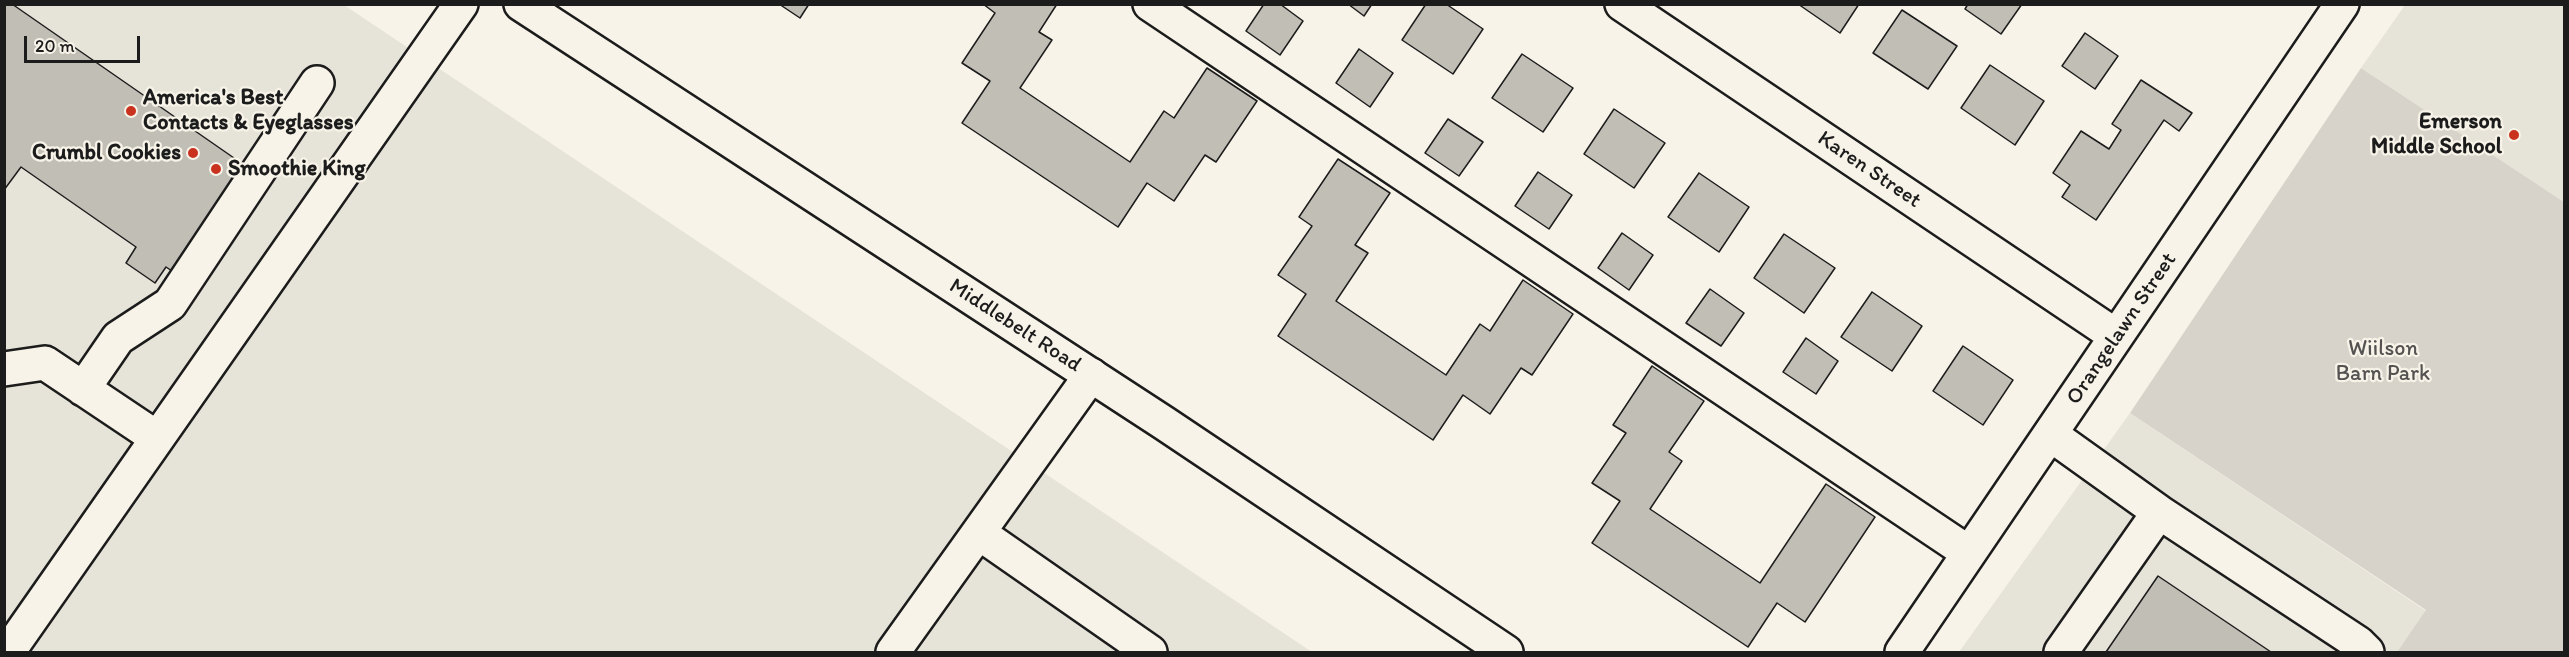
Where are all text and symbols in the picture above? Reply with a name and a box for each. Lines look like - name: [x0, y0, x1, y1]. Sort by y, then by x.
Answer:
- scale bar: [27, 24, 142, 62]
- text: 20 m: [35, 35, 75, 57]
- place label: America's Best Contacts & Eyeglasses: [143, 85, 354, 136]
- marker: America's Best Contacts & Eyeglasses: [124, 104, 138, 118]
- place label: Emerson Middle School: [2371, 109, 2502, 160]
- street label: Karen Street: [1812, 126, 1926, 214]
- marker: Emerson Middle School: [2507, 128, 2521, 142]
- place label: Crumbl Cookies: [32, 140, 181, 166]
- marker: Crumbl Cookies: [186, 146, 200, 160]
- place label: Smoothie King: [228, 156, 365, 182]
- marker: Smoothie King: [209, 162, 223, 176]
- street label: Orangelawn Street: [2061, 248, 2183, 410]
- street label: Middlebelt Road: [944, 273, 1086, 379]
- park label: Wiilson Barn Park: [2336, 336, 2430, 388]

